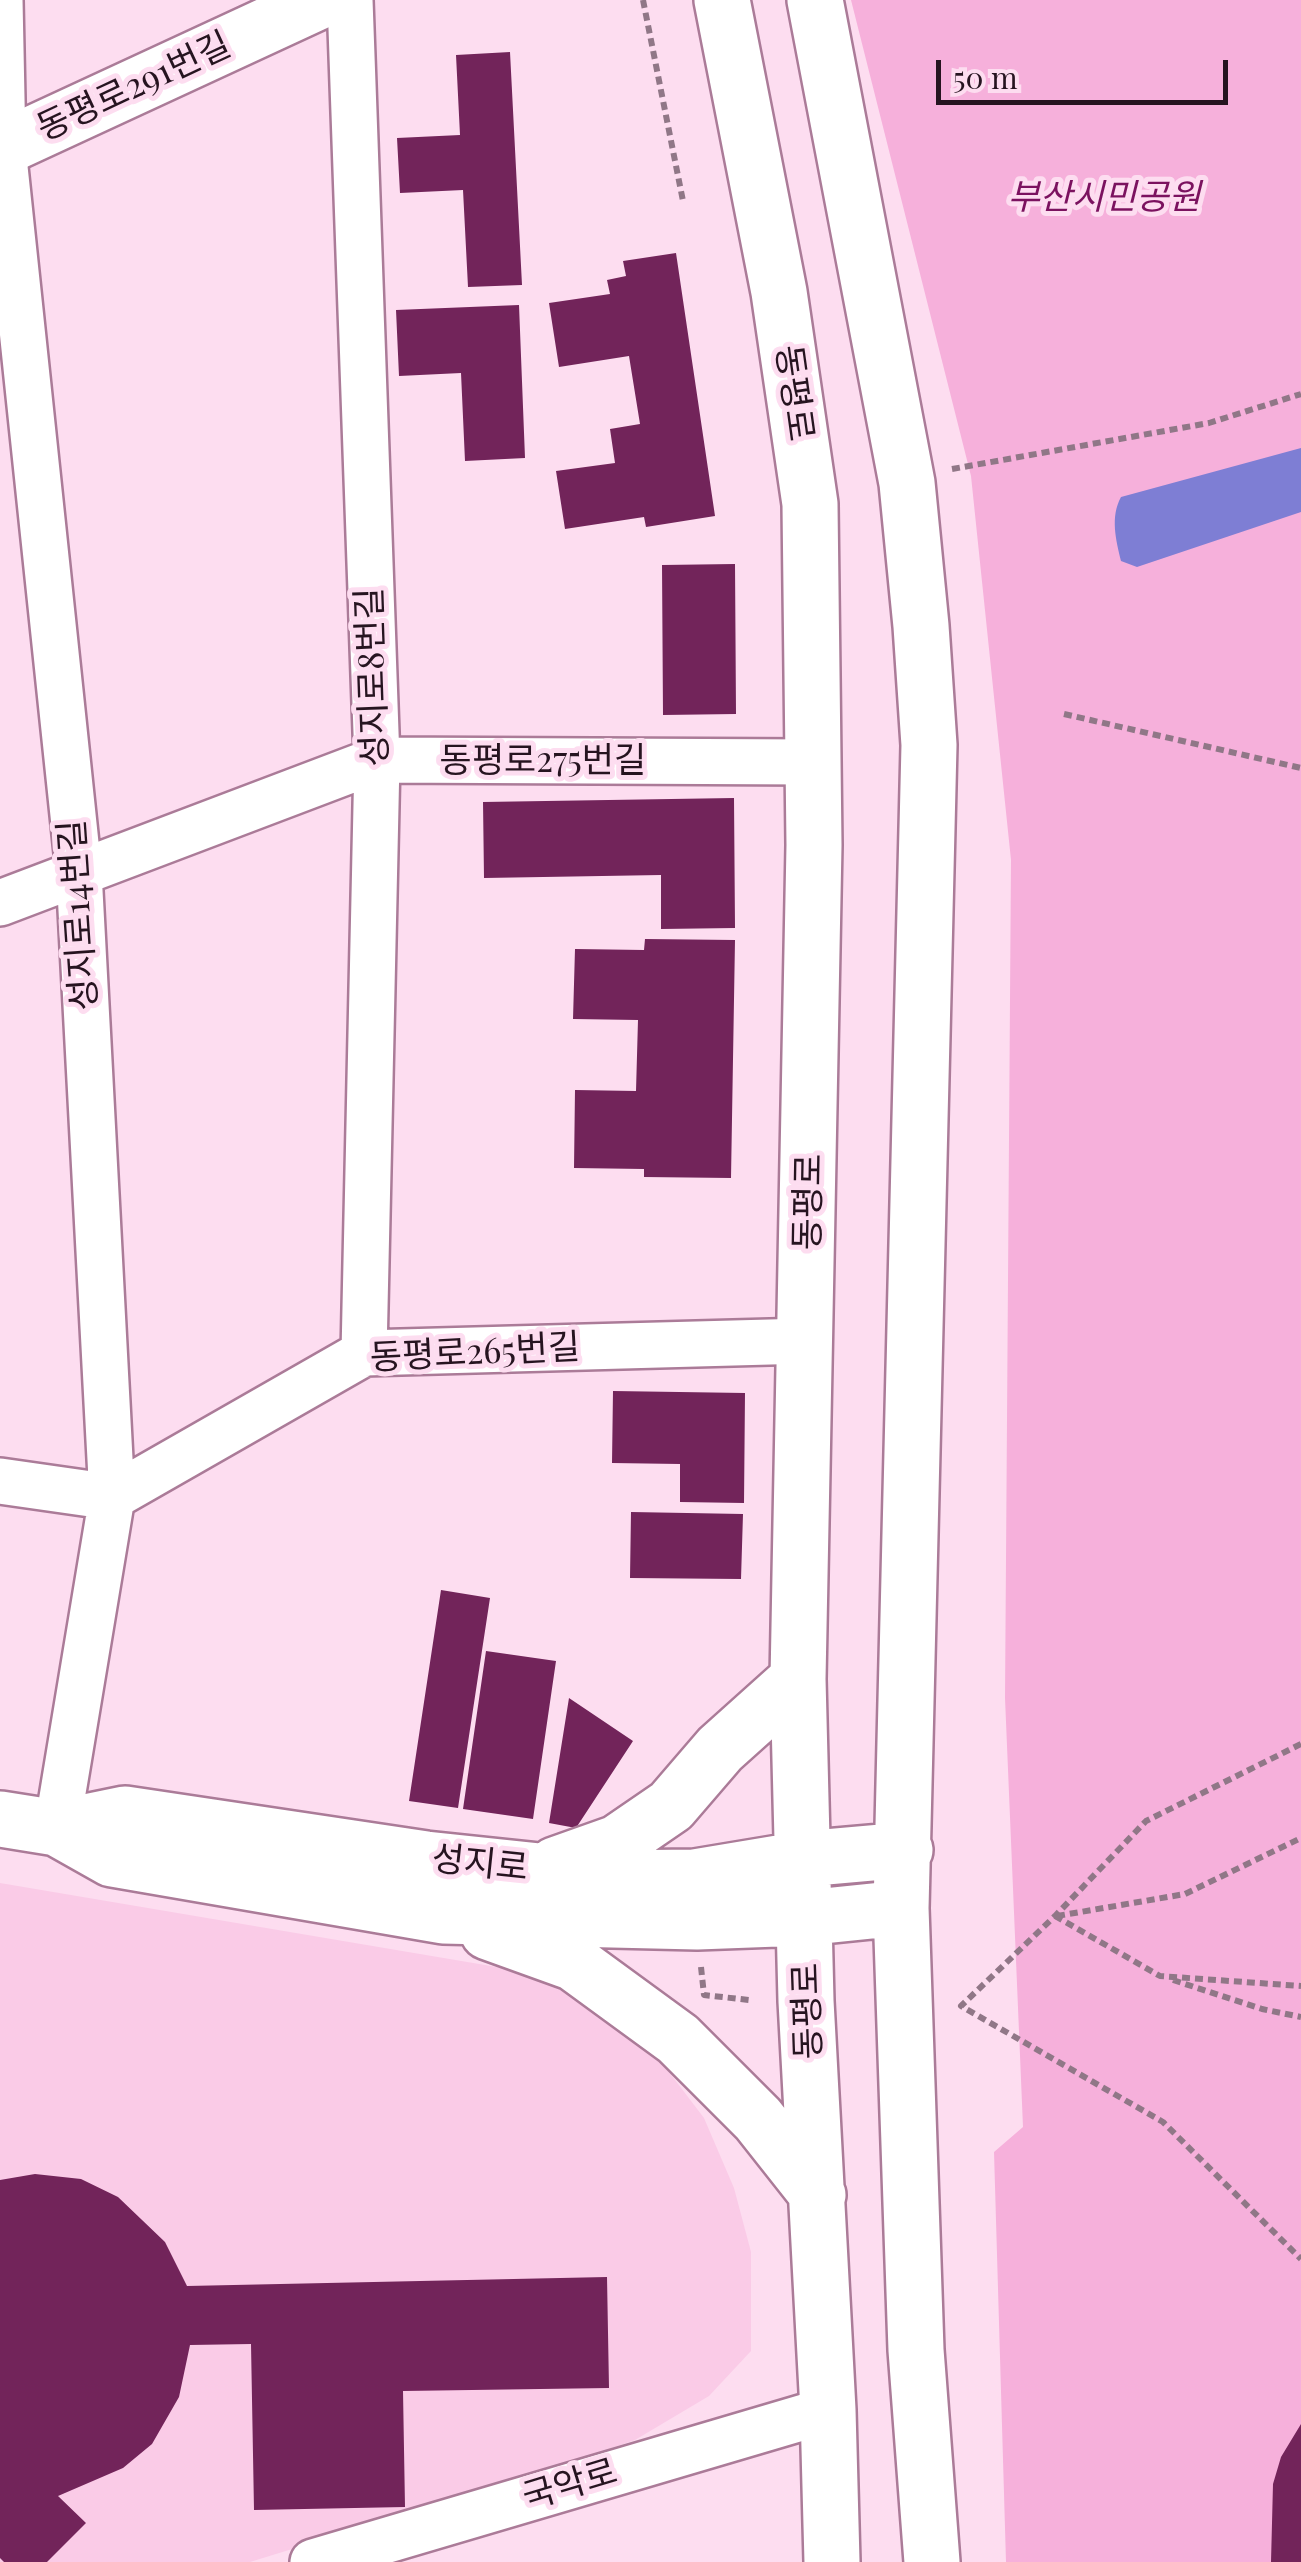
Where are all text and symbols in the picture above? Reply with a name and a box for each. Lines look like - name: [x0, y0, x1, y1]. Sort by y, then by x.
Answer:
- street label: 동평로291번길: [31, 24, 237, 150]
- scale bar: [941, 40, 1234, 102]
- text: 50 m: [953, 57, 1018, 97]
- park label: 부산시민공원: [1007, 177, 1201, 219]
- street label: 동평로: [766, 342, 822, 444]
- street label: 성지로8번길: [349, 587, 397, 767]
- street label: 동평로275번길: [440, 740, 646, 782]
- street label: 성지로14번길: [51, 818, 107, 1012]
- street label: 동평로: [787, 1153, 831, 1251]
- street label: 동평로265번길: [369, 1327, 581, 1379]
- street label: 성지로: [430, 1838, 530, 1890]
- street label: 동평로: [785, 1962, 831, 2060]
- street label: 국악로: [518, 2451, 622, 2519]

